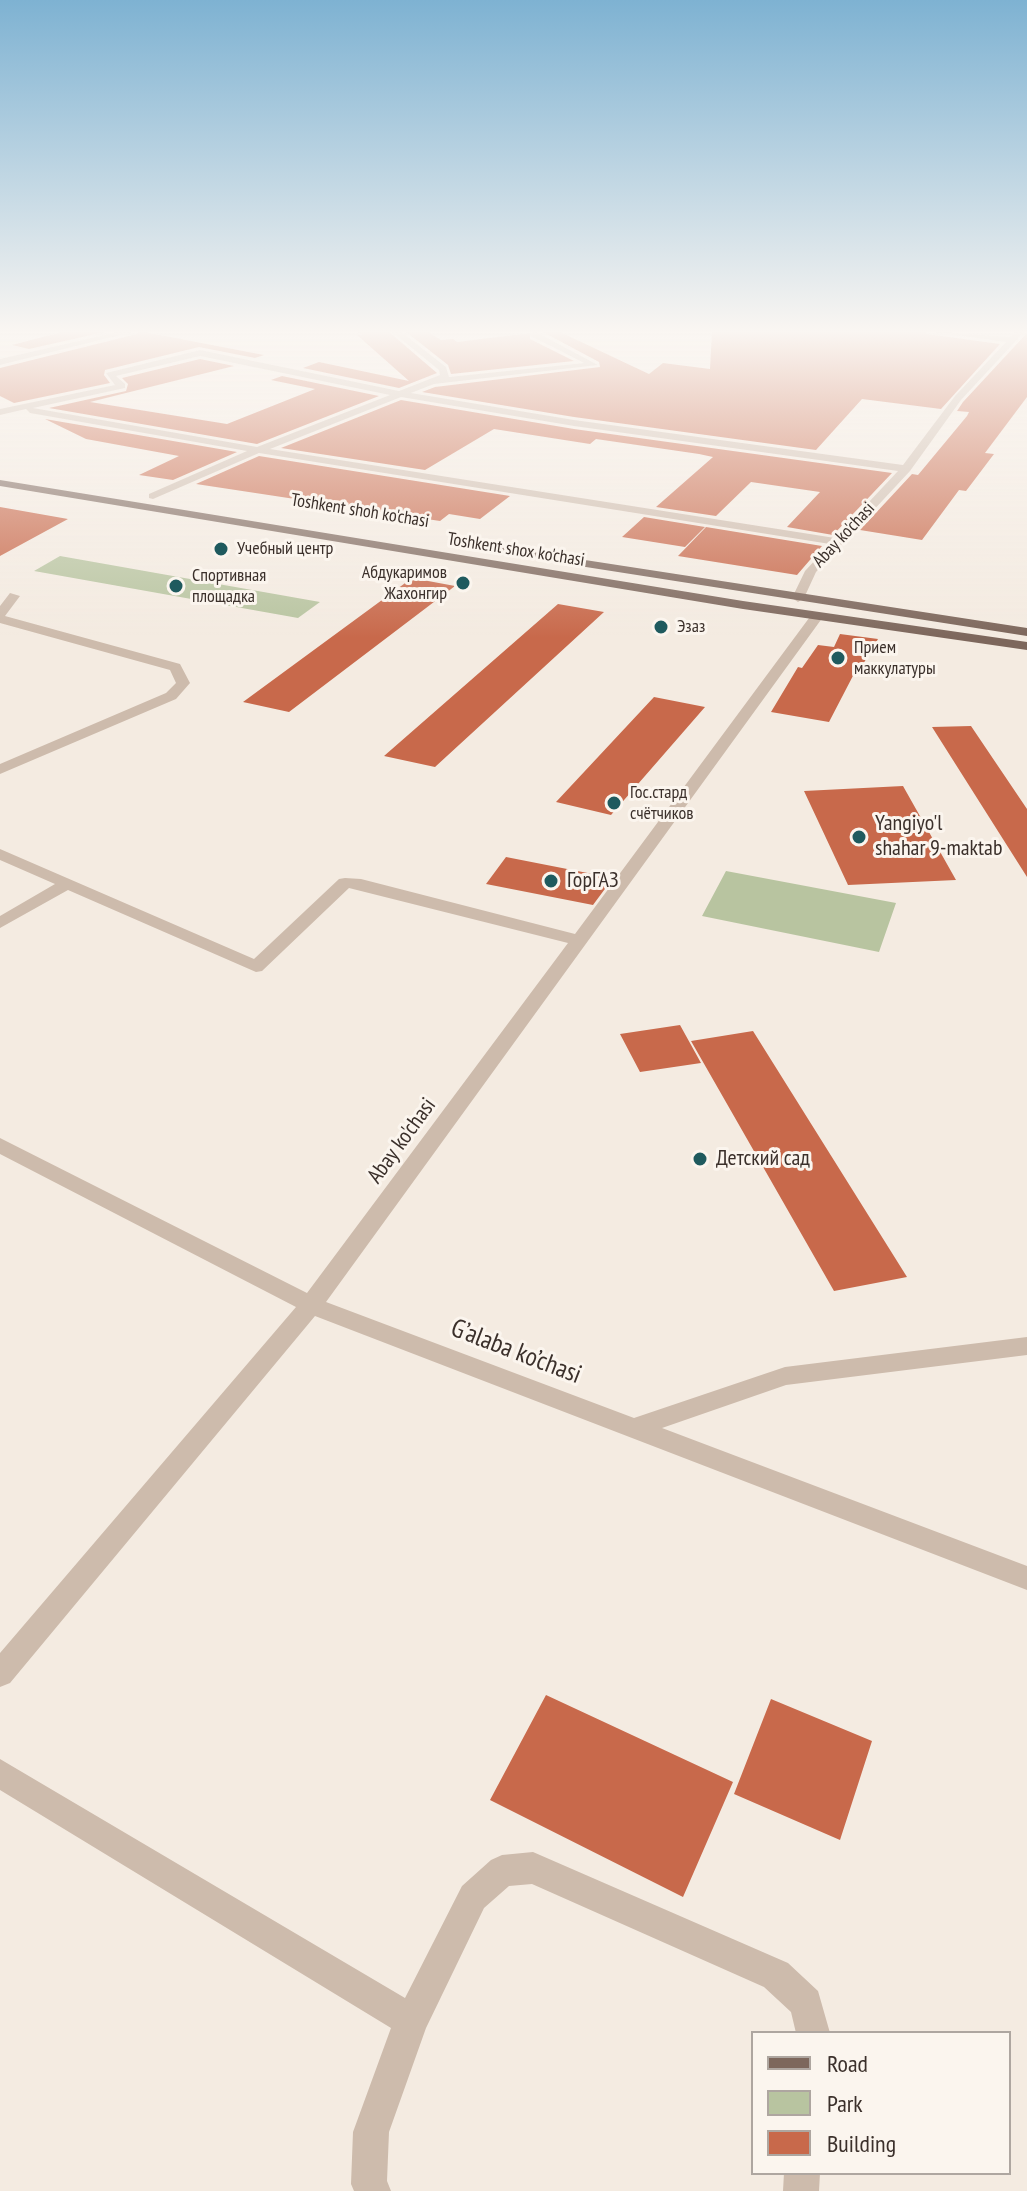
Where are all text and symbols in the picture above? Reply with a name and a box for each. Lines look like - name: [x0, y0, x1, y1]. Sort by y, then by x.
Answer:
- street label: Toshkent shoh ko'chasi: [289, 489, 431, 533]
- street label: Abay ko'chasi: [808, 498, 880, 572]
- street label: Toshkent shox ko'chasi: [446, 528, 586, 572]
- place label: Учебный центр: [237, 538, 333, 560]
- marker: Учебный центр: [212, 540, 230, 558]
- place label: Абдукаримов Жахонгир: [362, 562, 447, 604]
- place label: Спортивная площадка: [192, 565, 266, 608]
- marker: Абдукаримов Жахонгир: [454, 574, 472, 592]
- marker: Спортивная площадка: [167, 577, 185, 595]
- place label: Эзаз: [677, 616, 705, 638]
- marker: Эзаз: [652, 618, 670, 636]
- place label: Прием маккулатуры: [854, 637, 936, 680]
- marker: Прием маккулатуры: [829, 649, 847, 667]
- place label: Гос.стард счётчиков: [630, 782, 694, 824]
- marker: Гос.стард счётчиков: [605, 794, 623, 812]
- place label: Yangiyo'l shahar 9-maktab: [875, 811, 1002, 862]
- marker: Yangiyo'l shahar 9-maktab: [850, 828, 868, 846]
- place label: ГорГАЗ: [567, 868, 619, 894]
- marker: ГорГАЗ: [542, 872, 560, 890]
- street label: Abay ko'chasi: [362, 1093, 442, 1189]
- place label: Детский сад: [716, 1146, 810, 1172]
- marker: Детский сад: [691, 1150, 709, 1168]
- street label: G’alaba ko’chasi: [446, 1313, 586, 1391]
- legend: [751, 2031, 1011, 2175]
- text: Road: [827, 2048, 868, 2079]
- text: Park: [827, 2088, 863, 2119]
- text: Building: [827, 2128, 896, 2159]

